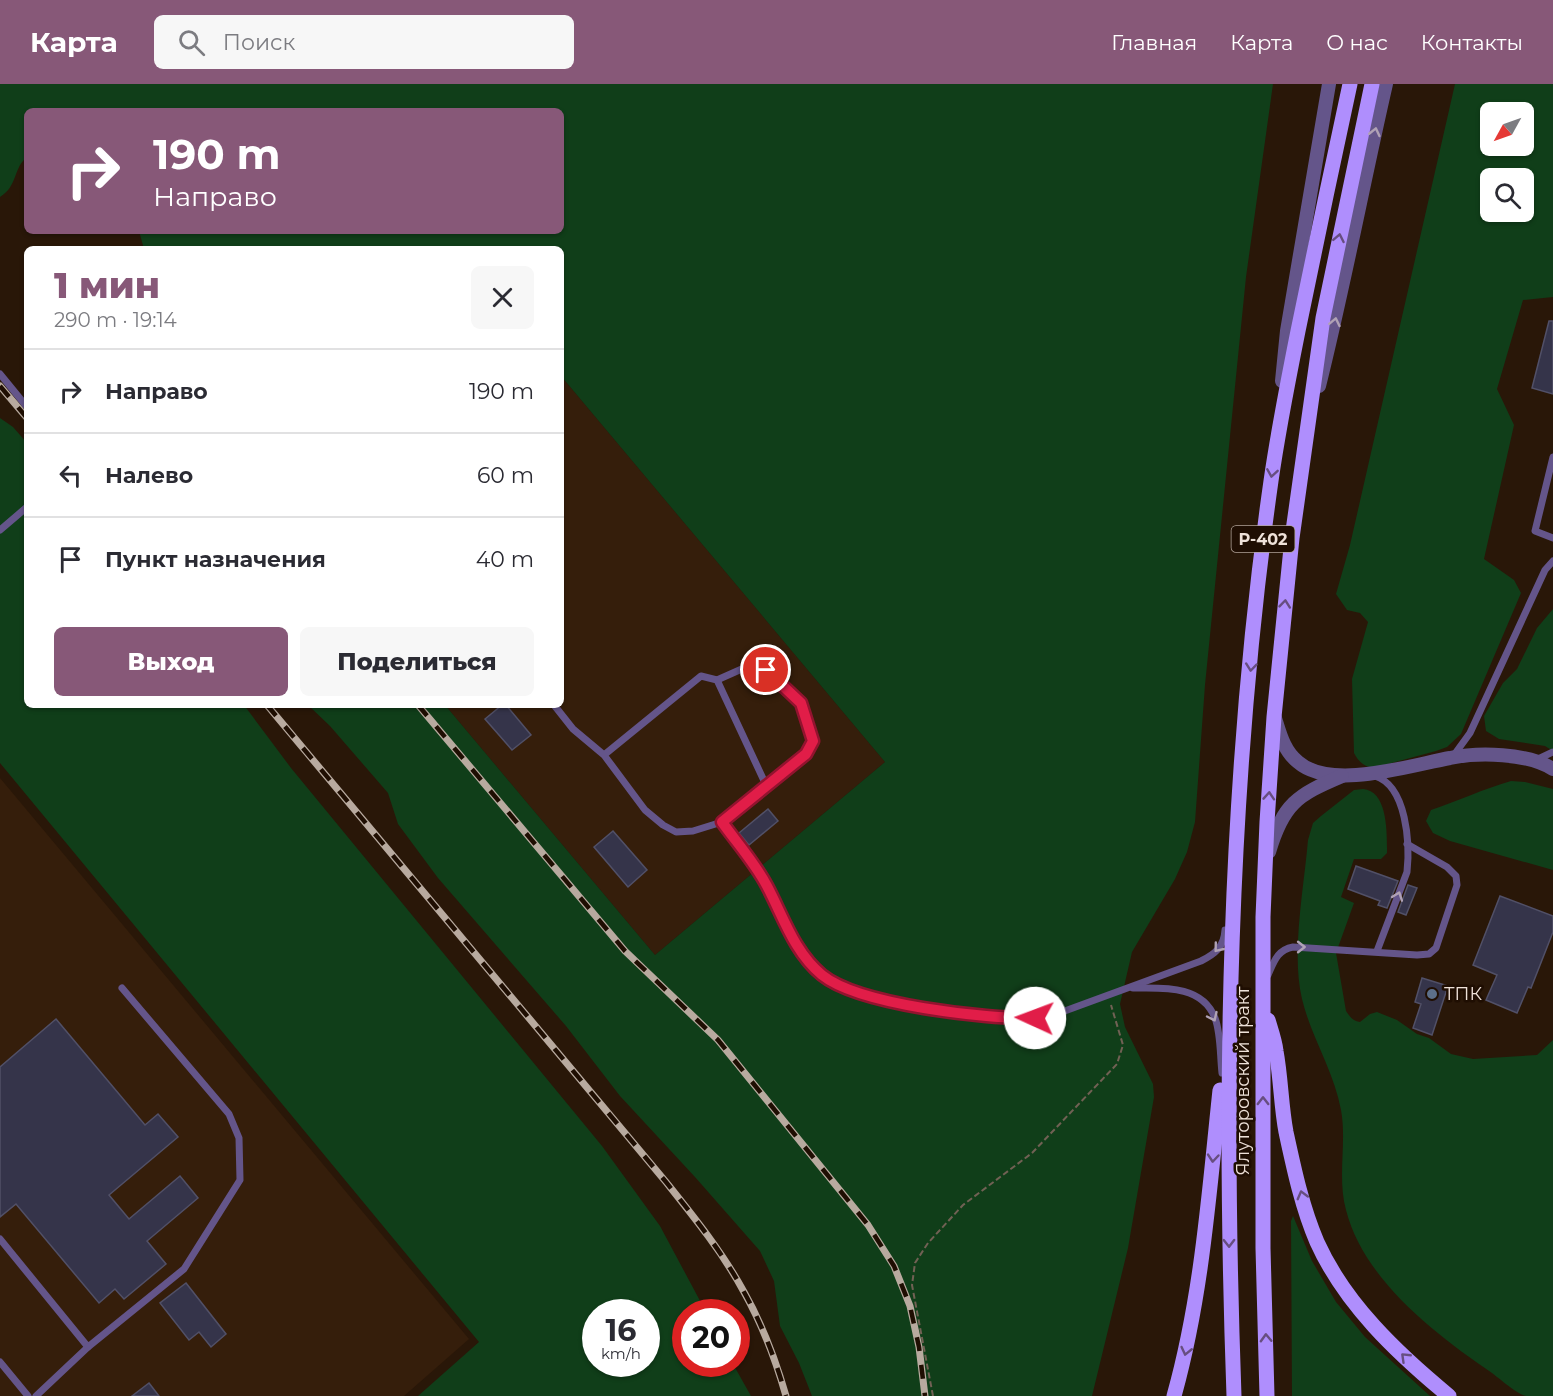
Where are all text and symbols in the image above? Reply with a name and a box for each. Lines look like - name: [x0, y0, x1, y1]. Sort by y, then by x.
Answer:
- search box: [154, 15, 574, 69]
- text: Карта: [30, 25, 118, 59]
- icon: search: [175, 26, 208, 59]
- text: Поиск: [223, 29, 295, 56]
- text: Главная: [1111, 30, 1197, 55]
- text: Карта: [1230, 30, 1293, 55]
- text: О нас: [1326, 30, 1388, 55]
- text: Контакты: [1421, 30, 1523, 55]
- north arrow: [1480, 102, 1534, 156]
- map controls: [1480, 102, 1534, 222]
- one-way arrow: [1368, 127, 1381, 137]
- text: 190 m: [153, 128, 281, 180]
- icon: right: [54, 132, 132, 210]
- button: search: [1480, 168, 1534, 222]
- text: Направо: [153, 180, 277, 213]
- one-way arrow: [1332, 233, 1345, 243]
- text: 1 мин: [54, 263, 160, 307]
- button: close: [471, 266, 534, 329]
- text: 290 m · 19:14: [54, 308, 177, 332]
- one-way arrow: [1327, 318, 1340, 328]
- icon: right: [54, 375, 87, 408]
- text: Направо: [105, 378, 208, 405]
- text: 190 m: [469, 378, 534, 405]
- icon: left: [54, 459, 87, 492]
- text: Налево: [105, 462, 193, 489]
- text: 60 m: [477, 462, 534, 489]
- one-way arrow: [1266, 468, 1279, 478]
- road number: Р-402: [1232, 526, 1294, 552]
- icon: arrive: [54, 543, 87, 576]
- text: Пункт назначения: [105, 546, 326, 573]
- text: 40 m: [476, 546, 534, 573]
- one-way arrow: [1278, 600, 1291, 609]
- button: Выход: [54, 627, 288, 696]
- button: Поделиться: [300, 627, 534, 696]
- pin: [740, 644, 791, 695]
- icon: arrive: [749, 653, 782, 686]
- one-way arrow: [1245, 662, 1258, 671]
- one-way arrow: [1262, 791, 1275, 800]
- one-way arrow: [1390, 891, 1403, 902]
- one-way arrow: [1214, 941, 1225, 952]
- one-way arrow: [1296, 941, 1305, 953]
- place label: ТПК: [1444, 983, 1482, 1005]
- position arrow: [1003, 986, 1067, 1050]
- street label: Ялуторовский тракт: [1232, 986, 1254, 1176]
- marker: ТПК: [1425, 987, 1439, 1001]
- one-way arrow: [1205, 1010, 1217, 1021]
- one-way arrow: [1257, 1096, 1269, 1105]
- one-way arrow: [1207, 1153, 1220, 1162]
- one-way arrow: [1296, 1190, 1309, 1200]
- one-way arrow: [1222, 1238, 1235, 1247]
- speed limit sign: 20: [672, 1299, 750, 1377]
- text: 16: [606, 1312, 636, 1349]
- one-way arrow: [1259, 1333, 1272, 1342]
- text: km/h: [601, 1344, 641, 1363]
- one-way arrow: [1181, 1345, 1194, 1355]
- one-way arrow: [1401, 1354, 1412, 1365]

